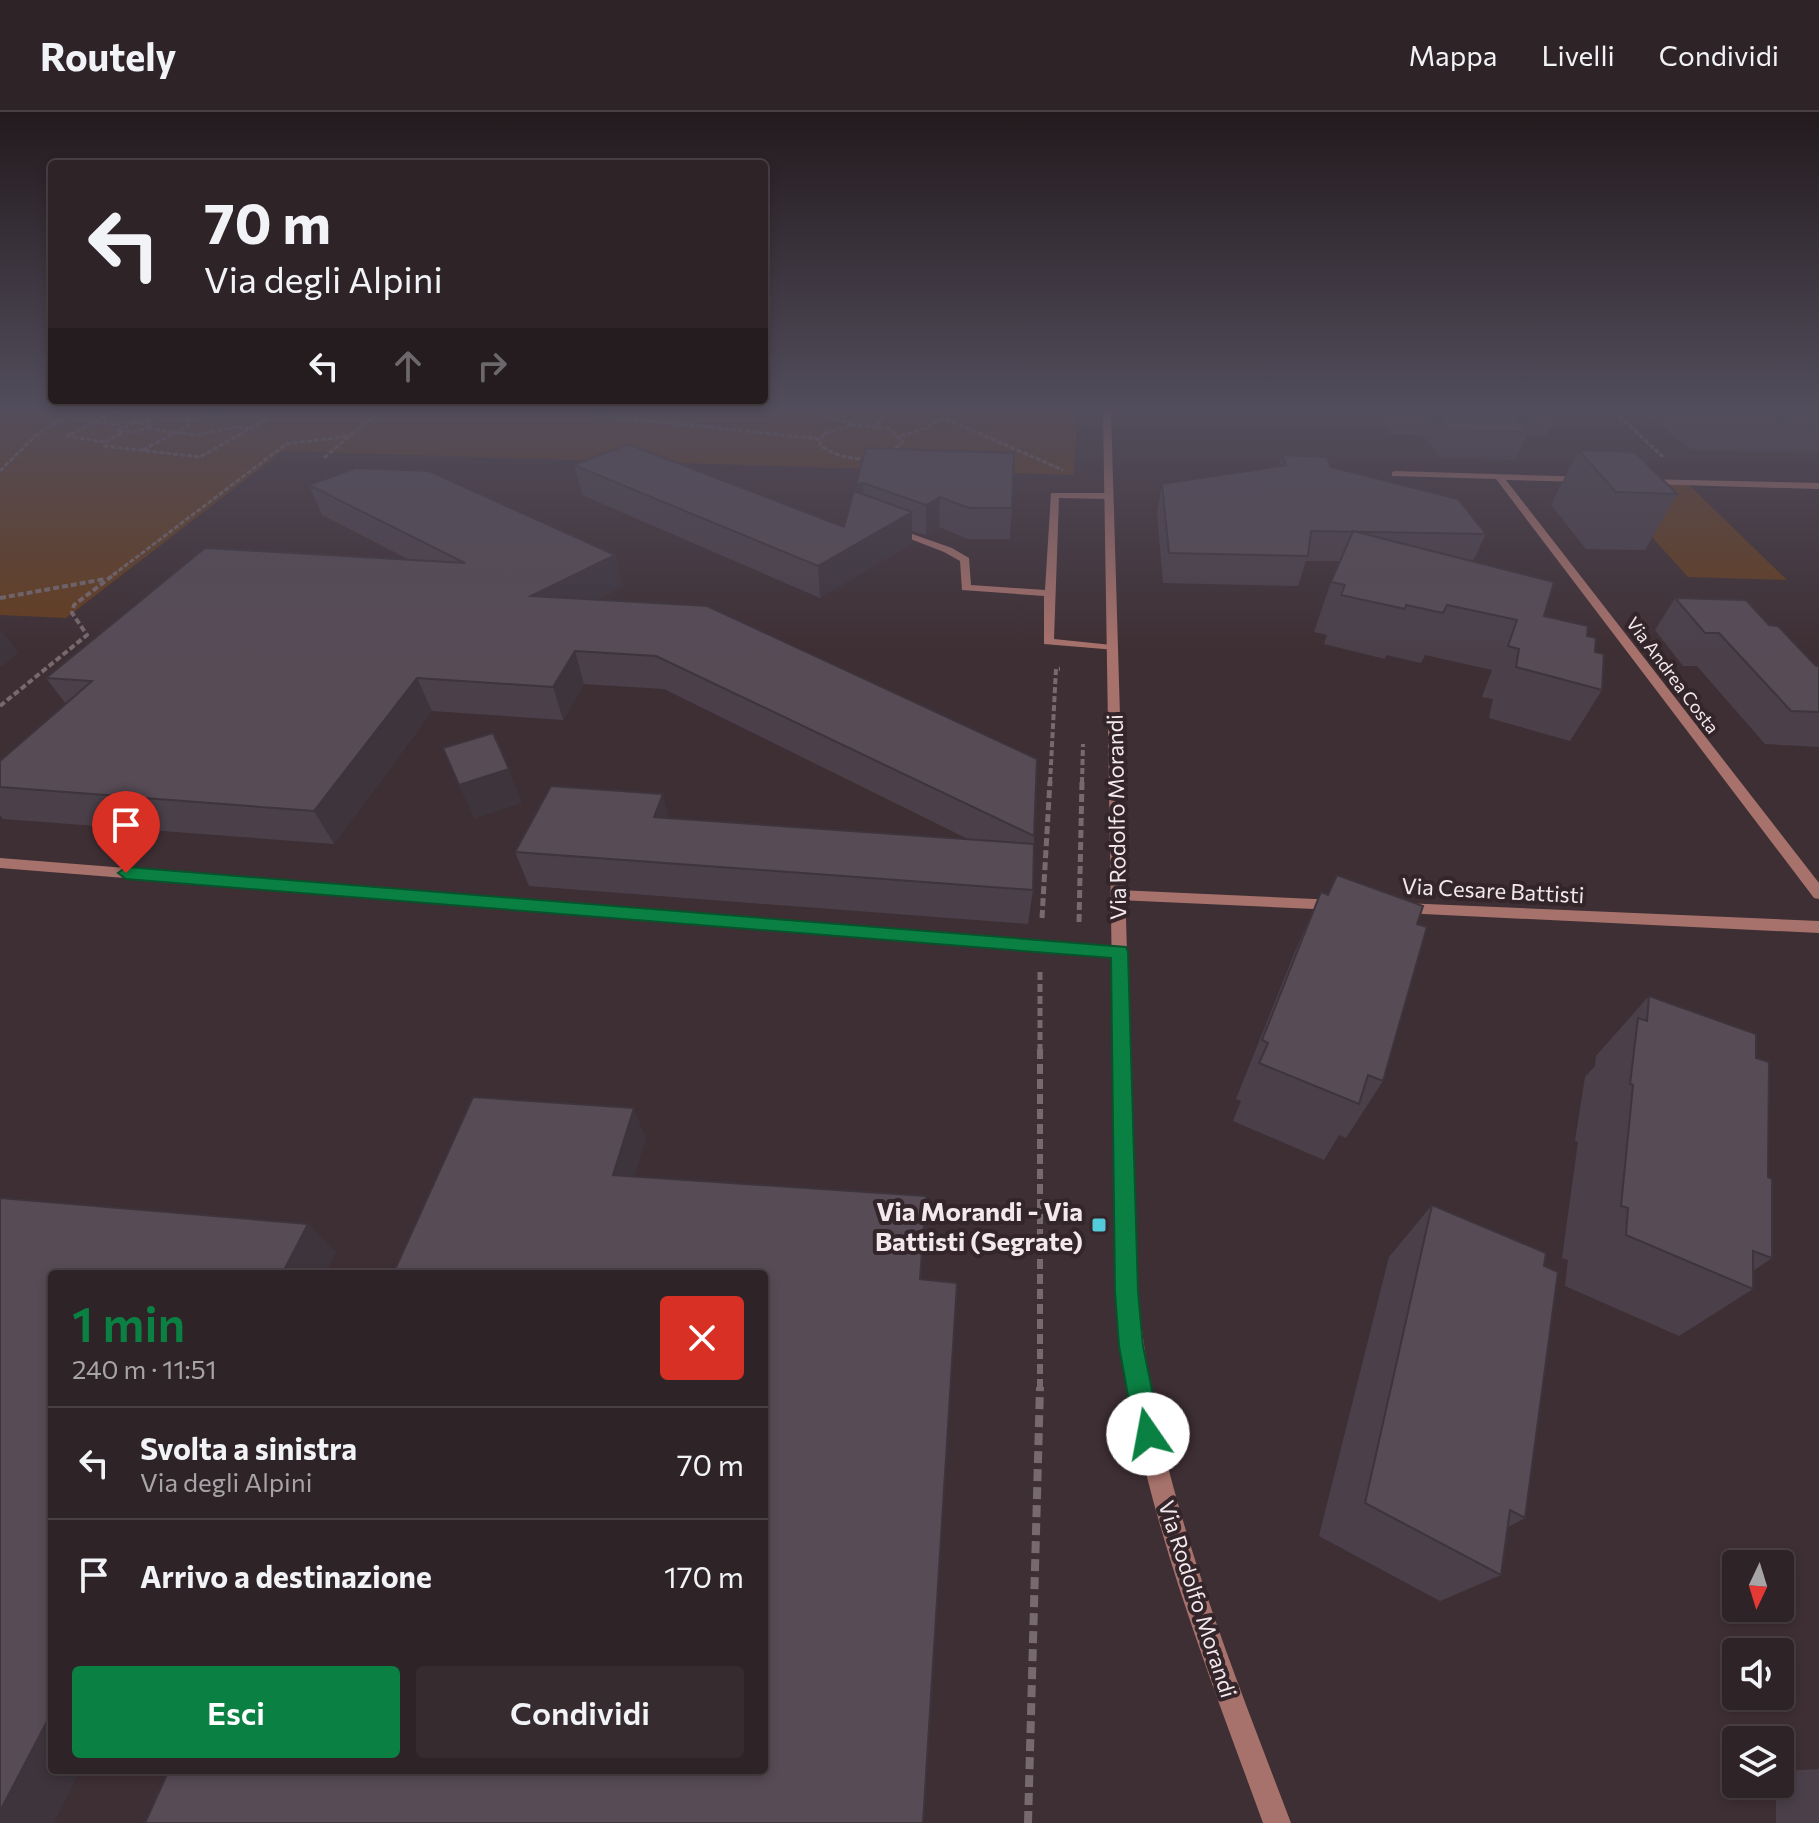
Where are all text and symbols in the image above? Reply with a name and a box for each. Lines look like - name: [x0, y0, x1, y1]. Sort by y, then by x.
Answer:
- text: Routely: [40, 32, 176, 79]
- text: Mappa: [1409, 38, 1497, 72]
- text: Livelli: [1541, 38, 1615, 72]
- text: Condividi: [1659, 38, 1779, 72]
- text: 70 m: [204, 187, 331, 256]
- icon: left: [72, 192, 176, 296]
- text: Via degli Alpini: [204, 256, 443, 300]
- icon: left: [302, 344, 346, 388]
- icon: ahead: [386, 344, 430, 388]
- icon: right: [470, 344, 514, 388]
- street label: Via Andrea Costa: [1622, 612, 1724, 738]
- street label: Via Rodolfo Morandi: [1101, 714, 1131, 920]
- pin: [92, 791, 160, 873]
- icon: arrive: [104, 803, 148, 847]
- street label: Via Cesare Battisti: [1401, 872, 1585, 908]
- place label: Via Morandi - Via Battisti (Segrate): [875, 1195, 1083, 1256]
- marker: Via Morandi - Via Battisti (Segrate): [1090, 1216, 1108, 1234]
- text: 1 min: [72, 1293, 185, 1352]
- button: close: [660, 1296, 744, 1380]
- text: 240 m · 11:51: [72, 1353, 217, 1384]
- position arrow: [1106, 1392, 1190, 1476]
- text: Svolta a sinistra: [140, 1429, 357, 1466]
- icon: left: [72, 1441, 116, 1485]
- text: 70 m: [677, 1445, 744, 1482]
- text: Via degli Alpini: [140, 1466, 312, 1497]
- street label: Via Rodolfo Morandi: [1153, 1497, 1243, 1701]
- north arrow: [1722, 1550, 1794, 1622]
- map controls: [1722, 1550, 1794, 1798]
- icon: arrive: [72, 1553, 116, 1597]
- text: Arrivo a destinazione: [140, 1557, 432, 1594]
- text: 170 m: [664, 1557, 744, 1594]
- button: sound: [1722, 1638, 1794, 1710]
- button: Esci: [72, 1666, 400, 1758]
- button: Condividi: [416, 1666, 744, 1758]
- button: layers: [1722, 1726, 1794, 1798]

